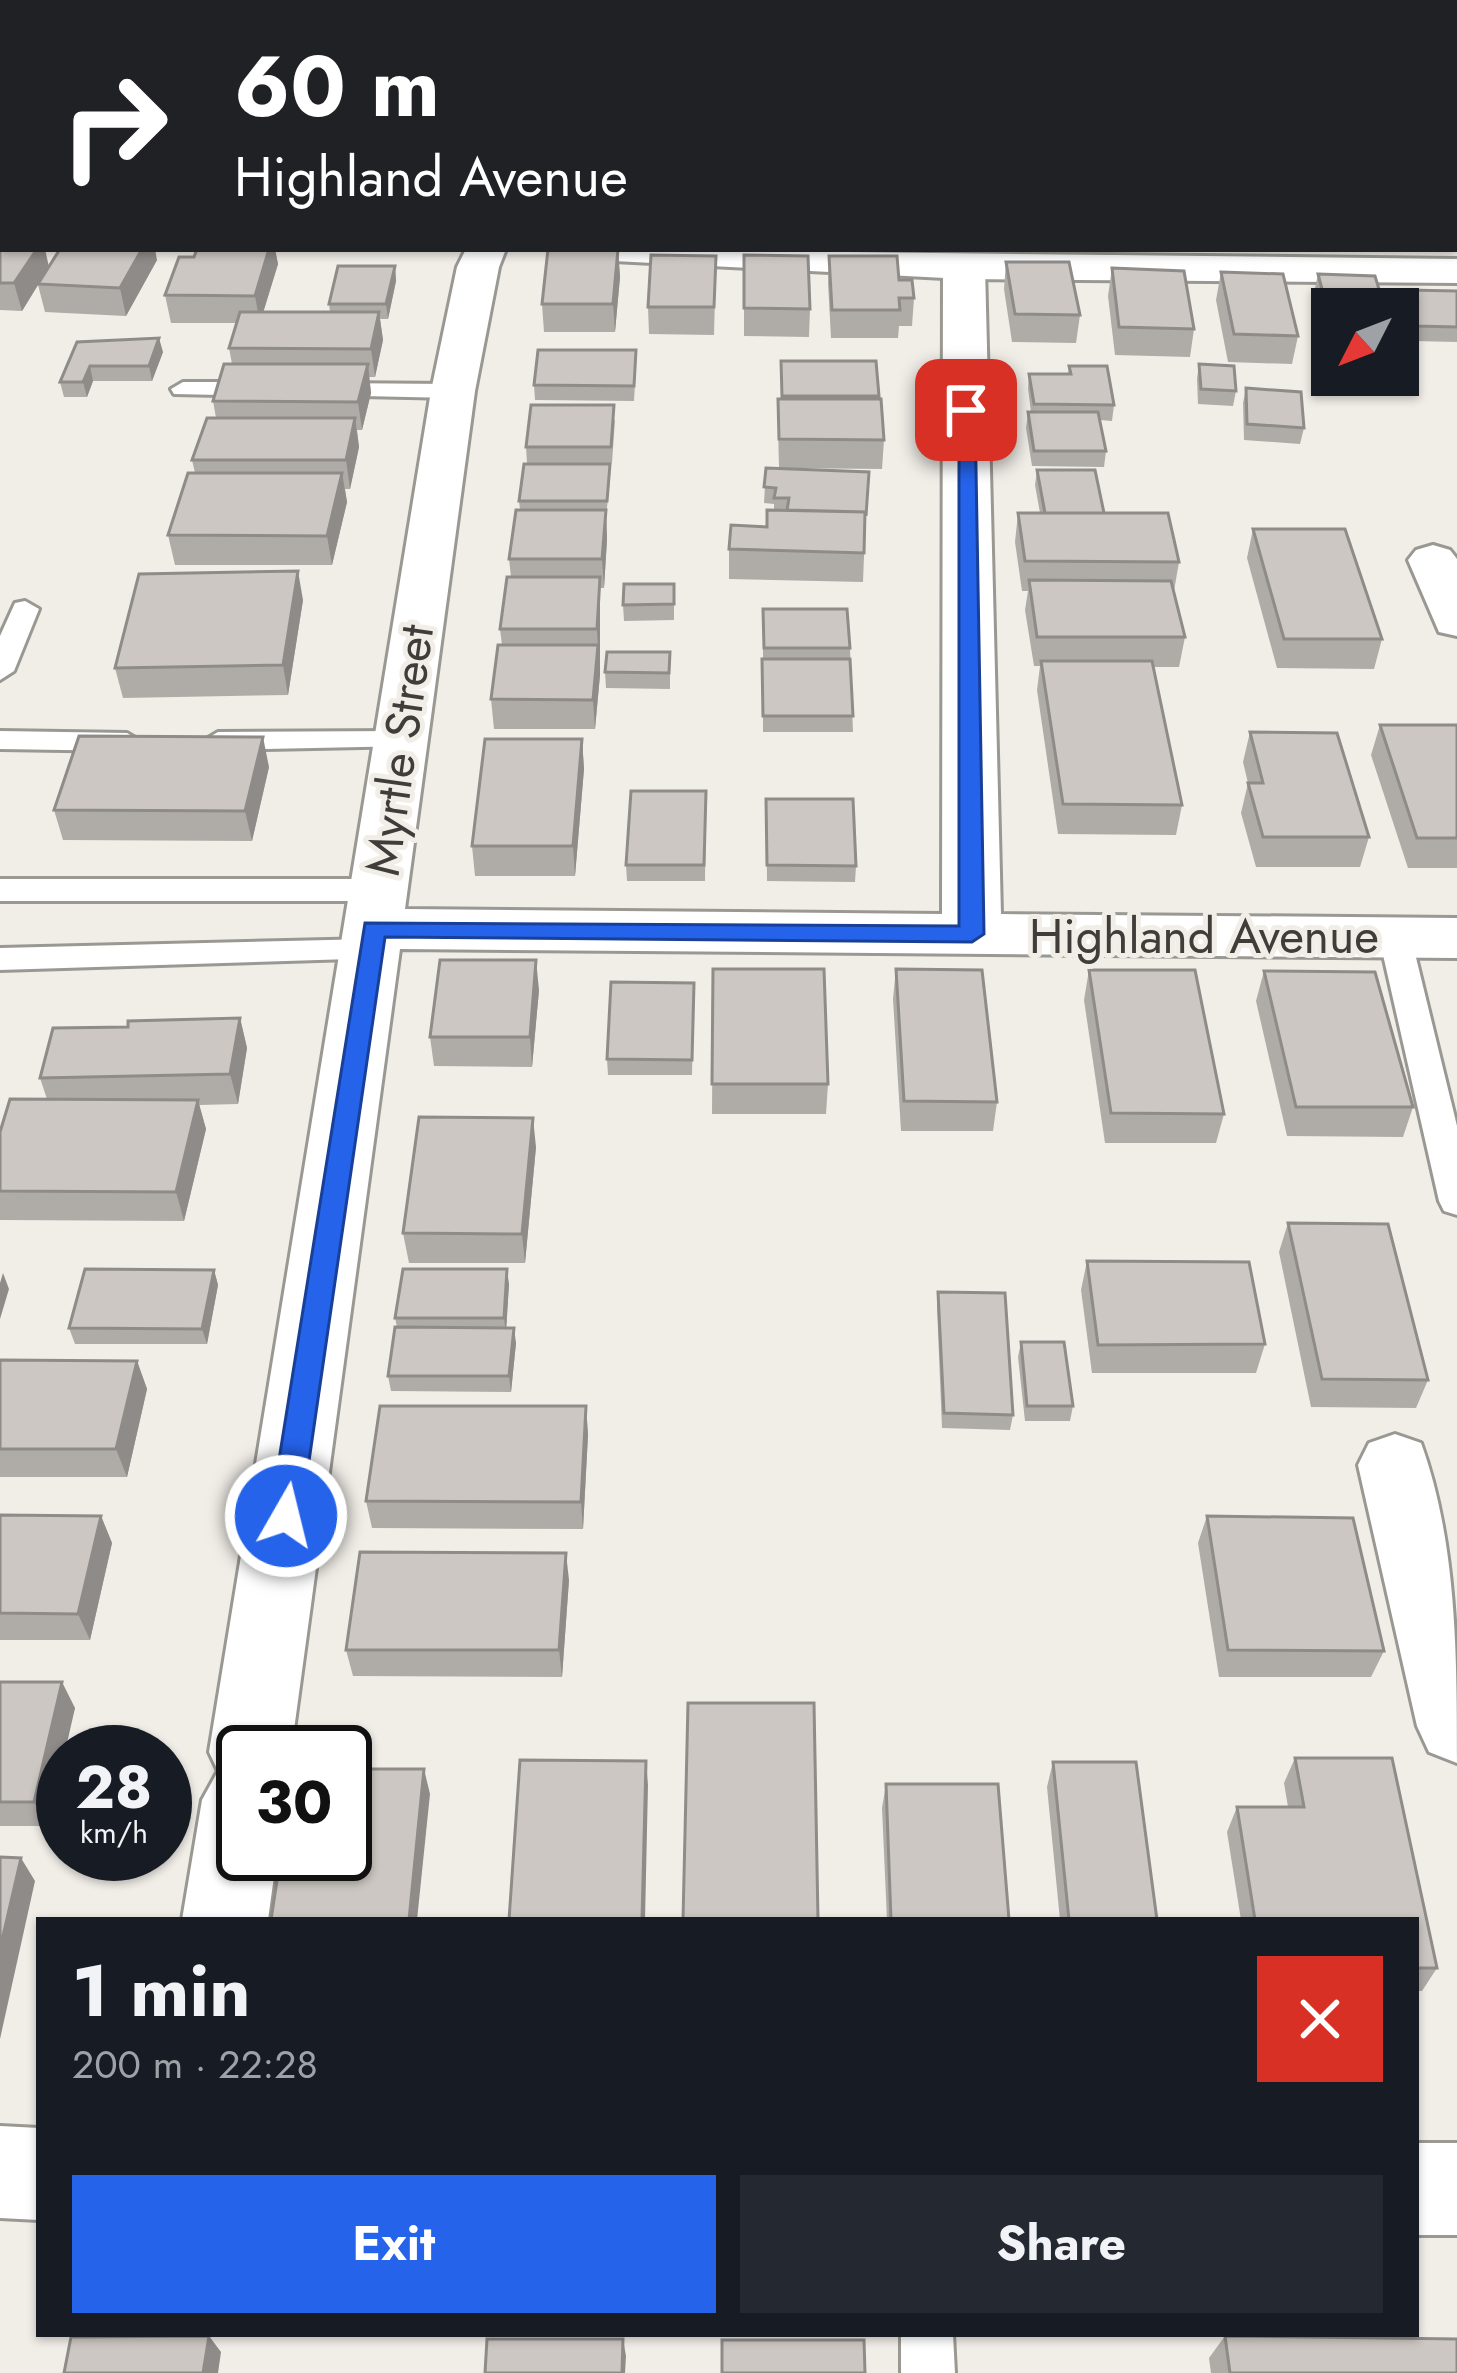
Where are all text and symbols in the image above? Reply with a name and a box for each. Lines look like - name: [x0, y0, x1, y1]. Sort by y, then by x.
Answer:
- text: 60 m: [234, 26, 440, 148]
- icon: right: [36, 48, 192, 204]
- text: Highland Avenue: [234, 138, 628, 216]
- north arrow: [1311, 288, 1419, 396]
- map controls: [1311, 288, 1419, 396]
- pin: [915, 359, 1017, 461]
- icon: arrive: [933, 377, 999, 443]
- street label: Myrtle Street: [348, 620, 451, 880]
- street label: Highland Avenue: [1029, 902, 1379, 971]
- position arrow: [223, 1453, 349, 1579]
- speed limit sign: 30: [216, 1725, 372, 1881]
- text: 28: [76, 1744, 152, 1831]
- text: km/h: [80, 1811, 148, 1854]
- text: 1 min: [72, 1939, 251, 2043]
- button: close: [1257, 1956, 1383, 2082]
- text: 200 m · 22:28: [72, 2036, 318, 2093]
- button: Exit: [72, 2175, 716, 2313]
- button: Share: [740, 2175, 1383, 2313]

